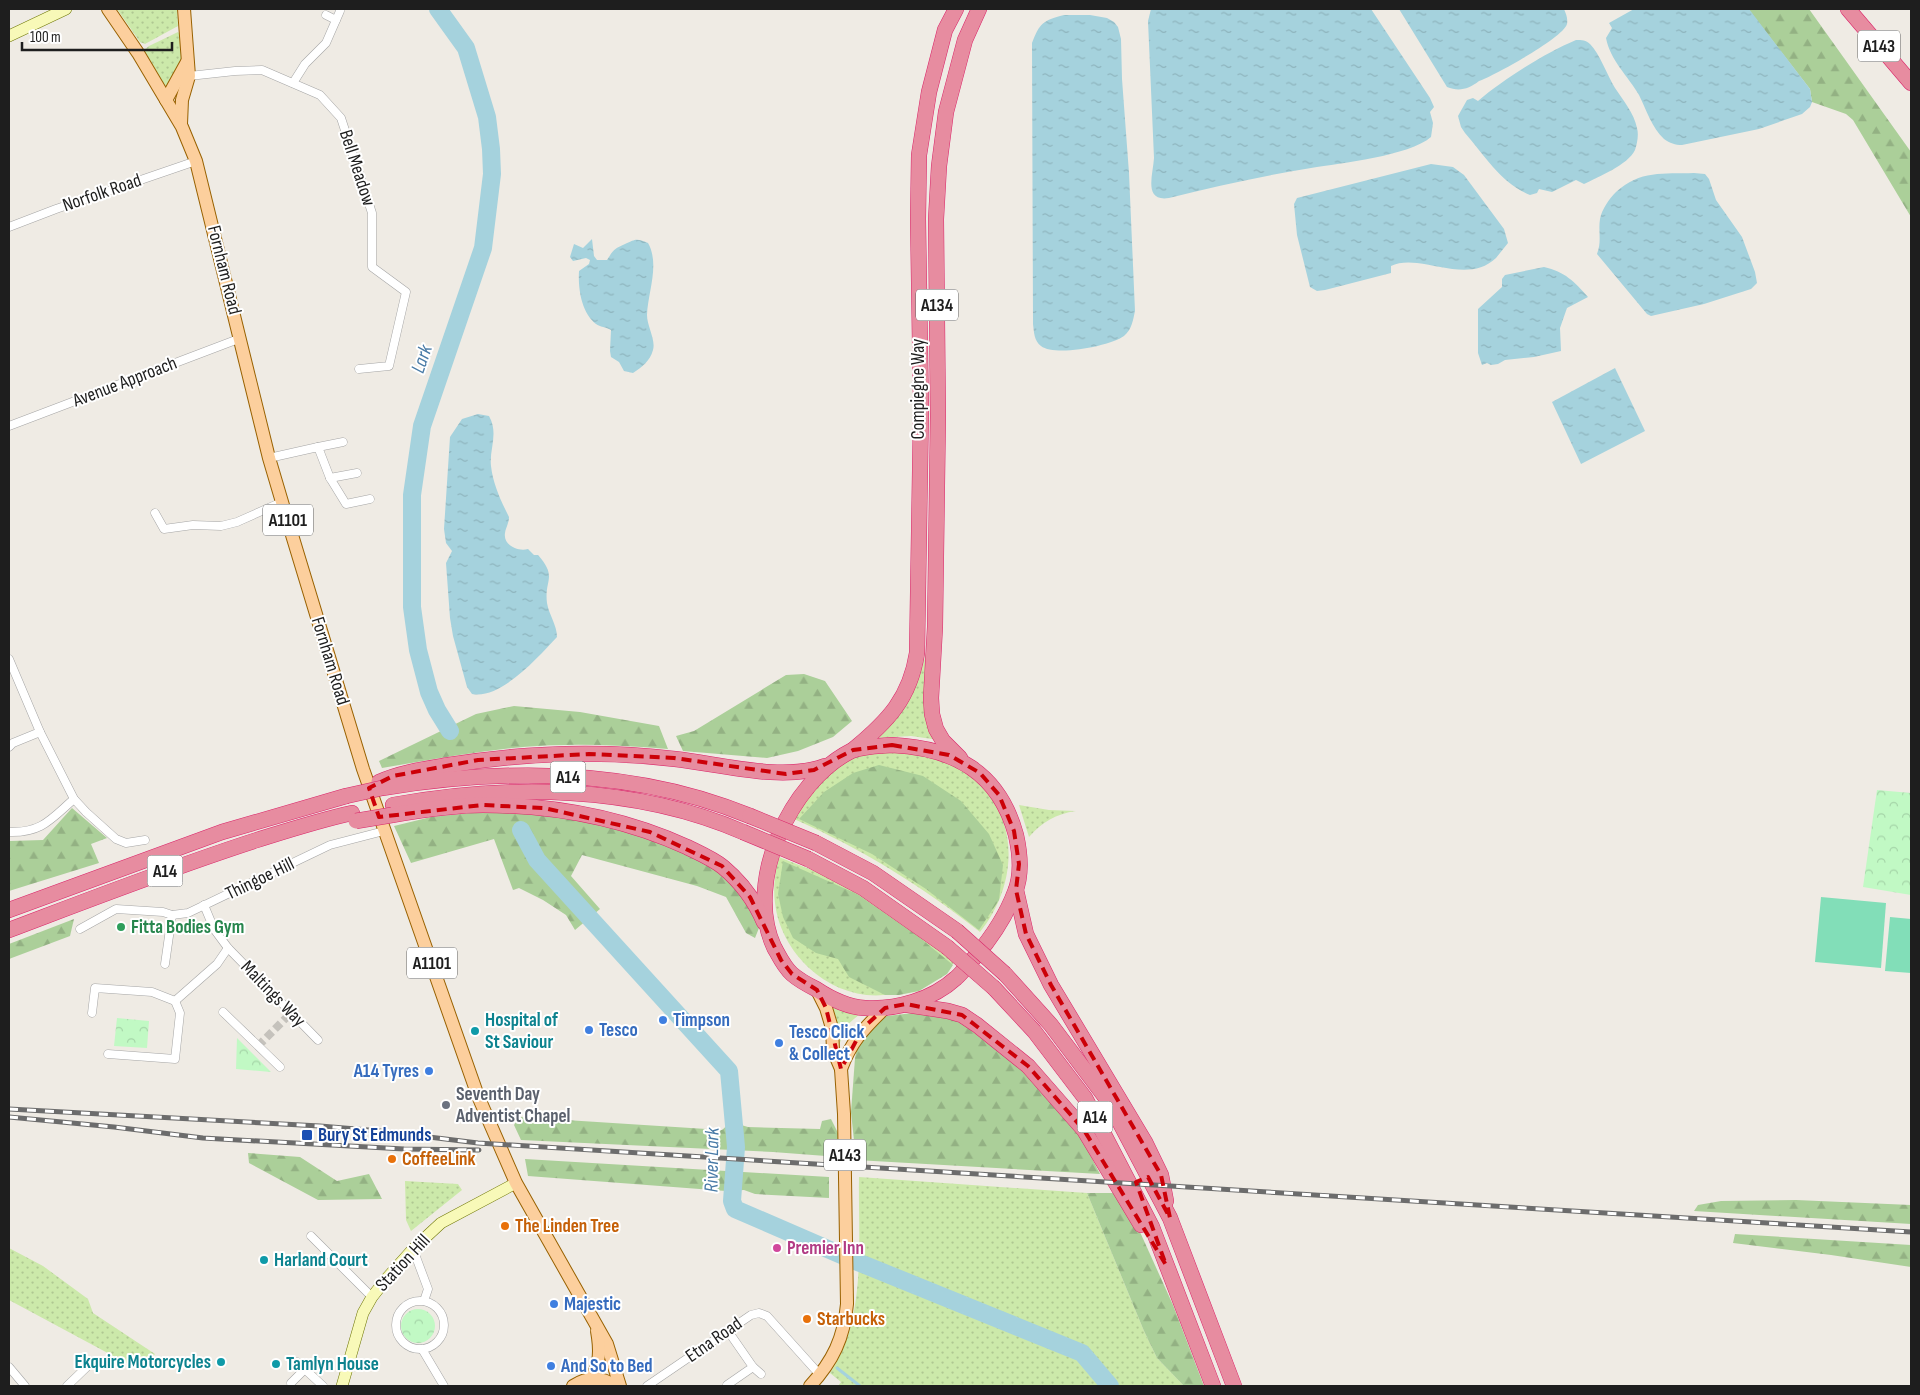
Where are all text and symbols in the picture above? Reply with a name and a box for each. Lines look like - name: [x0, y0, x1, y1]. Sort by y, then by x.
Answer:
- scale bar: [22, 20, 172, 52]
- text: 100 m: [30, 28, 61, 47]
- road number: A143: [1858, 30, 1900, 61]
- street label: Bell Meadow: [334, 127, 380, 209]
- street label: Norfolk Road: [60, 169, 144, 217]
- street label: Fornham Road: [202, 223, 246, 317]
- road number: A134: [916, 290, 958, 320]
- street label: Compiegne Way: [907, 338, 930, 439]
- water label: Lark: [406, 341, 438, 376]
- street label: Avenue Approach: [69, 352, 180, 413]
- road number: A1101: [263, 504, 313, 536]
- street label: Fornham Road: [306, 614, 354, 708]
- road number: A14: [550, 762, 586, 792]
- street label: Thingoe Hill: [222, 853, 298, 905]
- road number: A14: [148, 856, 182, 886]
- place label: Fitta Bodies Gym: [131, 916, 244, 939]
- marker: Fitta Bodies Gym: [115, 921, 127, 933]
- road number: A1101: [407, 948, 457, 978]
- street label: Maltings Way: [236, 956, 311, 1032]
- place label: Hospital of St Saviour: [485, 1009, 559, 1054]
- place label: Timpson: [673, 1009, 730, 1032]
- marker: Timpson: [657, 1014, 669, 1026]
- place label: Tesco: [599, 1019, 638, 1042]
- place label: Tesco Click & Collect: [789, 1021, 865, 1066]
- marker: Tesco: [583, 1024, 595, 1036]
- marker: Hospital of St Saviour: [469, 1025, 481, 1037]
- marker: Tesco Click & Collect: [773, 1037, 785, 1049]
- place label: A14 Tyres: [353, 1060, 419, 1083]
- marker: A14 Tyres: [423, 1065, 435, 1077]
- place label: Seventh Day Adventist Chapel: [455, 1083, 570, 1128]
- marker: Seventh Day Adventist Chapel: [440, 1099, 452, 1111]
- road number: A14: [1078, 1102, 1112, 1132]
- place label: Bury St Edmunds: [318, 1124, 431, 1147]
- water label: River Lark: [699, 1127, 725, 1193]
- marker: Bury St Edmunds: [300, 1128, 314, 1142]
- road number: A143: [824, 1140, 866, 1170]
- place label: CoffeeLink: [402, 1148, 476, 1171]
- marker: CoffeeLink: [386, 1153, 398, 1165]
- place label: The Linden Tree: [515, 1215, 619, 1238]
- marker: The Linden Tree: [499, 1220, 511, 1232]
- street label: Station Hill: [371, 1230, 435, 1296]
- place label: Premier Inn: [787, 1237, 864, 1260]
- marker: Premier Inn: [771, 1242, 783, 1254]
- place label: Harland Court: [274, 1249, 368, 1272]
- marker: Harland Court: [258, 1254, 270, 1266]
- place label: Majestic: [564, 1293, 621, 1316]
- marker: Majestic: [548, 1298, 560, 1310]
- place label: Starbucks: [817, 1308, 885, 1331]
- street label: Etna Road: [681, 1312, 747, 1368]
- marker: Starbucks: [801, 1313, 813, 1325]
- place label: Ekquire Motorcycles: [75, 1351, 211, 1374]
- place label: Tamlyn House: [286, 1353, 379, 1376]
- place label: And So to Bed: [560, 1355, 653, 1378]
- marker: Ekquire Motorcycles: [215, 1356, 227, 1368]
- marker: Tamlyn House: [270, 1358, 282, 1370]
- marker: And So to Bed: [545, 1360, 557, 1372]

